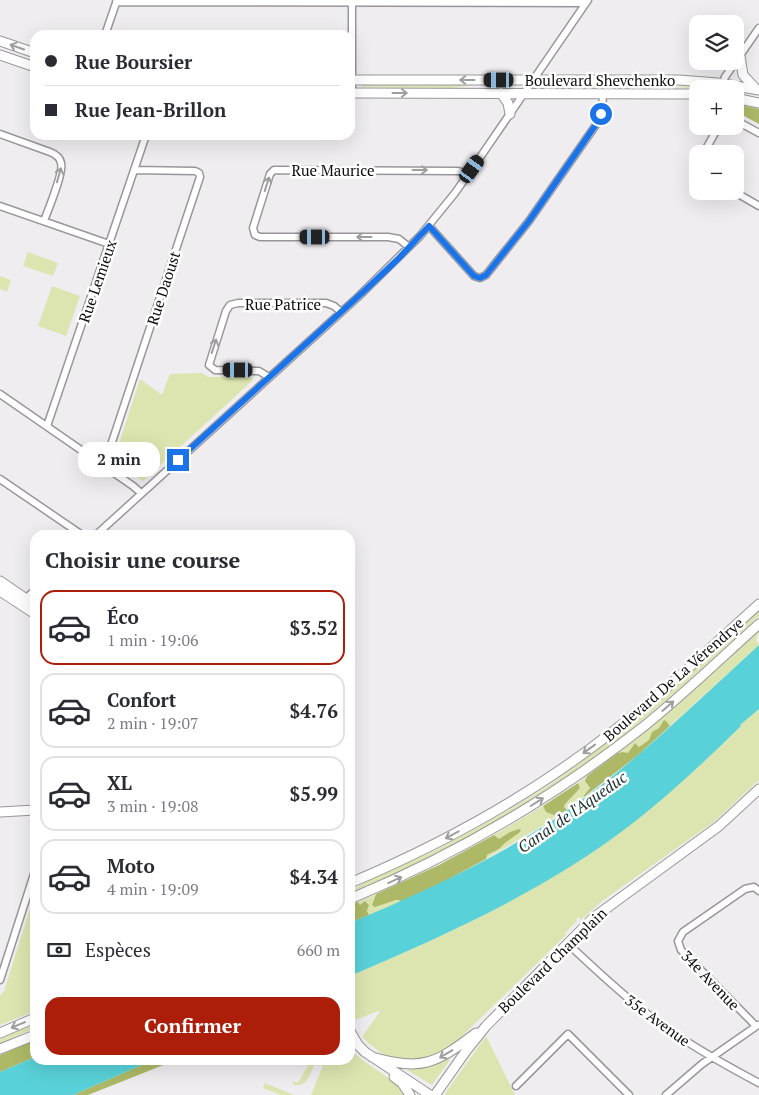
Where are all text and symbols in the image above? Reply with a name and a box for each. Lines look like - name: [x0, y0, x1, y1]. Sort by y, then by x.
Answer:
- map controls: [689, 15, 744, 200]
- button: layers: [689, 15, 744, 70]
- one-way arrow: [10, 42, 26, 52]
- text: Rue Boursier: [75, 49, 192, 74]
- street label: Boulevard Shevchenko: [525, 70, 675, 90]
- car: [484, 73, 514, 88]
- one-way arrow: [460, 75, 476, 85]
- button: +: [689, 80, 744, 135]
- one-way arrow: [392, 88, 408, 98]
- text: Rue Jean-Brillon: [75, 97, 226, 122]
- route start: [590, 103, 612, 125]
- button: −: [689, 145, 744, 200]
- car: [457, 152, 486, 186]
- street label: Rue Maurice: [291, 160, 375, 180]
- one-way arrow: [412, 166, 428, 175]
- one-way arrow: [55, 167, 65, 183]
- one-way arrow: [262, 177, 272, 193]
- car: [300, 230, 330, 245]
- one-way arrow: [356, 232, 372, 242]
- street label: Rue Lemieux: [73, 237, 121, 325]
- street label: Rue Daoust: [142, 248, 184, 327]
- street label: Rue Patrice: [245, 294, 321, 314]
- one-way arrow: [210, 338, 220, 354]
- car: [223, 363, 253, 378]
- callout: 2 min: [78, 442, 160, 478]
- text: 2 min: [97, 448, 141, 470]
- route end: [167, 449, 189, 471]
- text: Choisir une course: [45, 545, 240, 574]
- text: Éco: [107, 604, 139, 629]
- icon: car: [47, 605, 92, 650]
- street label: Boulevard De La Vérendrye: [599, 613, 747, 745]
- text: $3.52: [289, 615, 338, 640]
- text: 1 min · 19:06: [107, 629, 199, 651]
- text: Confort: [107, 687, 176, 712]
- icon: car: [47, 688, 92, 733]
- text: $4.76: [289, 698, 338, 723]
- one-way arrow: [661, 700, 674, 711]
- text: 2 min · 19:07: [107, 712, 199, 734]
- one-way arrow: [582, 744, 596, 754]
- water label: Canal de l'Aqueduc: [513, 766, 631, 858]
- text: XL: [107, 770, 132, 795]
- icon: car: [47, 771, 92, 816]
- text: $5.99: [289, 781, 338, 806]
- text: 3 min · 19:08: [107, 795, 199, 817]
- one-way arrow: [530, 797, 544, 807]
- one-way arrow: [444, 830, 459, 840]
- text: Moto: [107, 853, 155, 878]
- icon: car: [47, 854, 92, 899]
- text: $4.34: [289, 864, 338, 889]
- one-way arrow: [387, 874, 402, 884]
- text: 4 min · 19:09: [107, 878, 199, 900]
- street label: Boulevard Champlain: [493, 903, 611, 1017]
- icon: cash: [45, 936, 73, 964]
- text: Espèces: [85, 937, 151, 962]
- text: 660 m: [297, 939, 340, 961]
- street label: 34e Avenue: [677, 946, 745, 1014]
- street label: 35e Avenue: [621, 990, 695, 1050]
- button: Confirmer: [45, 997, 340, 1055]
- one-way arrow: [10, 1022, 25, 1031]
- one-way arrow: [440, 1050, 454, 1060]

